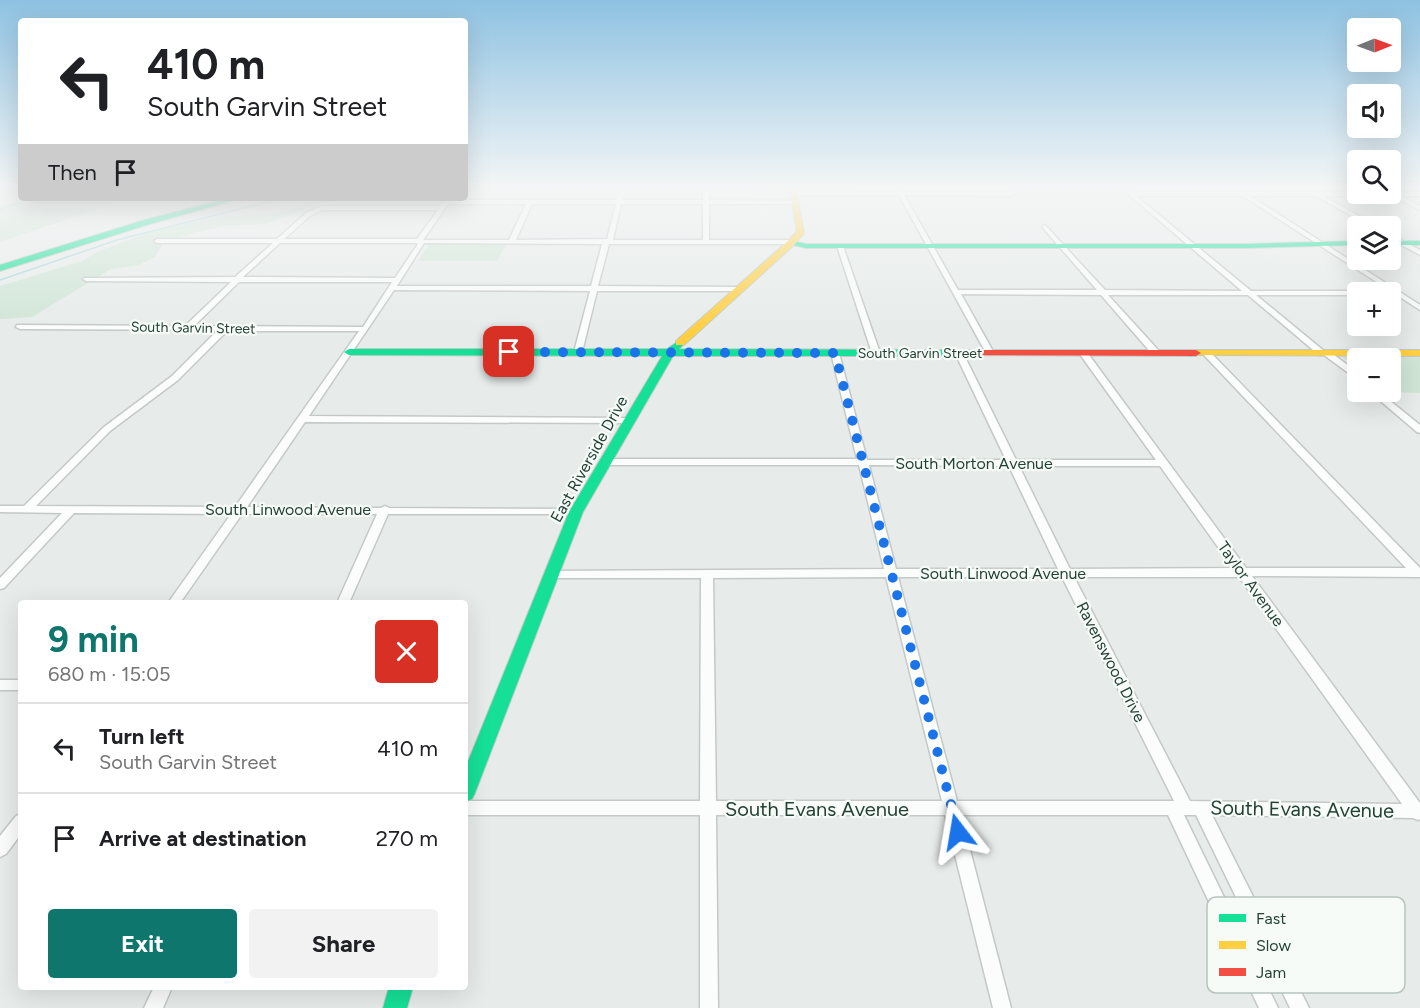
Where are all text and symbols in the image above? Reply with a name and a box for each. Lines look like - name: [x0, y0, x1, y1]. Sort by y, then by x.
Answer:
- north arrow: [1347, 18, 1401, 72]
- map controls: [1347, 18, 1401, 402]
- text: 410 m: [147, 39, 265, 90]
- icon: left: [48, 42, 126, 120]
- button: sound: [1347, 84, 1401, 138]
- text: South Garvin Street: [147, 90, 387, 123]
- button: search: [1347, 150, 1401, 204]
- icon: arrive: [109, 156, 142, 189]
- text: Then: [48, 159, 97, 186]
- button: layers: [1347, 216, 1401, 270]
- button: +: [1347, 282, 1401, 336]
- street label: South Garvin Street: [131, 318, 255, 338]
- pin: [483, 326, 534, 377]
- icon: arrive: [492, 335, 525, 368]
- street label: South Garvin Street: [858, 345, 982, 362]
- button: −: [1347, 348, 1401, 402]
- street label: East Riverside Drive: [546, 392, 632, 525]
- street label: South Morton Avenue: [895, 454, 1053, 473]
- street label: South Linwood Avenue: [205, 500, 371, 519]
- street label: Taylor Avenue: [1214, 538, 1288, 630]
- street label: South Linwood Avenue: [920, 564, 1086, 583]
- street label: Ravenswood Drive: [1072, 599, 1150, 726]
- text: 9 min: [48, 618, 139, 661]
- button: close: [375, 620, 438, 683]
- text: 680 m · 15:05: [48, 662, 170, 686]
- text: Turn left: [99, 723, 185, 750]
- icon: left: [48, 732, 81, 765]
- text: 410 m: [377, 735, 438, 762]
- text: South Garvin Street: [99, 750, 277, 774]
- street label: South Evans Avenue: [1210, 795, 1394, 823]
- street label: South Evans Avenue: [725, 797, 909, 821]
- position arrow: [926, 800, 990, 864]
- icon: arrive: [48, 822, 81, 855]
- text: Arrive at destination: [99, 825, 307, 852]
- text: 270 m: [376, 825, 438, 852]
- legend: [1207, 897, 1405, 993]
- button: Exit: [48, 909, 237, 978]
- button: Share: [249, 909, 438, 978]
- text: Fast: [1256, 909, 1286, 928]
- text: Slow: [1256, 936, 1291, 955]
- text: Jam: [1256, 963, 1286, 982]

